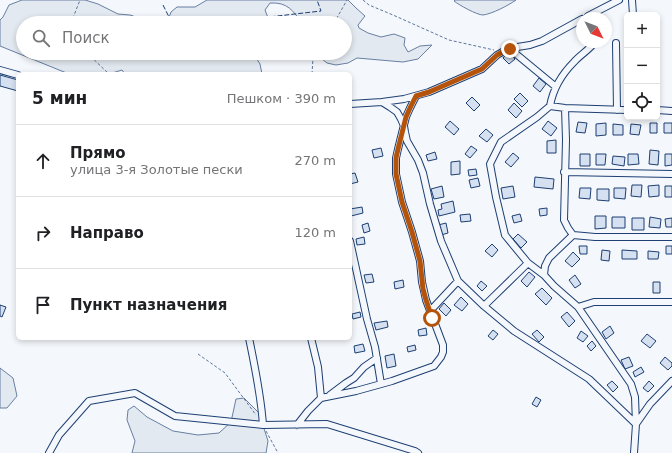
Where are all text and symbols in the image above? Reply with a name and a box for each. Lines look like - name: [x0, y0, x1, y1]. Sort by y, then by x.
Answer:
- north arrow: [576, 12, 612, 48]
- map controls: [624, 12, 660, 120]
- button: +: [624, 12, 660, 48]
- search box: [16, 16, 352, 60]
- icon: search: [30, 27, 52, 49]
- text: Поиск: [62, 29, 110, 47]
- route end: [501, 40, 519, 58]
- button: −: [624, 48, 660, 84]
- button: locate: [624, 84, 660, 120]
- text: 5 мин: [32, 88, 87, 108]
- text: Пешком · 390 m: [227, 91, 336, 106]
- text: Прямо: [70, 144, 126, 162]
- icon: ahead: [32, 150, 54, 172]
- text: 270 m: [294, 153, 336, 168]
- text: улица 3-я Золотые пески: [70, 162, 243, 177]
- icon: right: [32, 222, 54, 244]
- text: Направо: [70, 224, 144, 242]
- text: 120 m: [294, 225, 336, 240]
- icon: arrive: [32, 294, 54, 316]
- text: Пункт назначения: [70, 296, 227, 314]
- route start: [423, 309, 441, 327]

